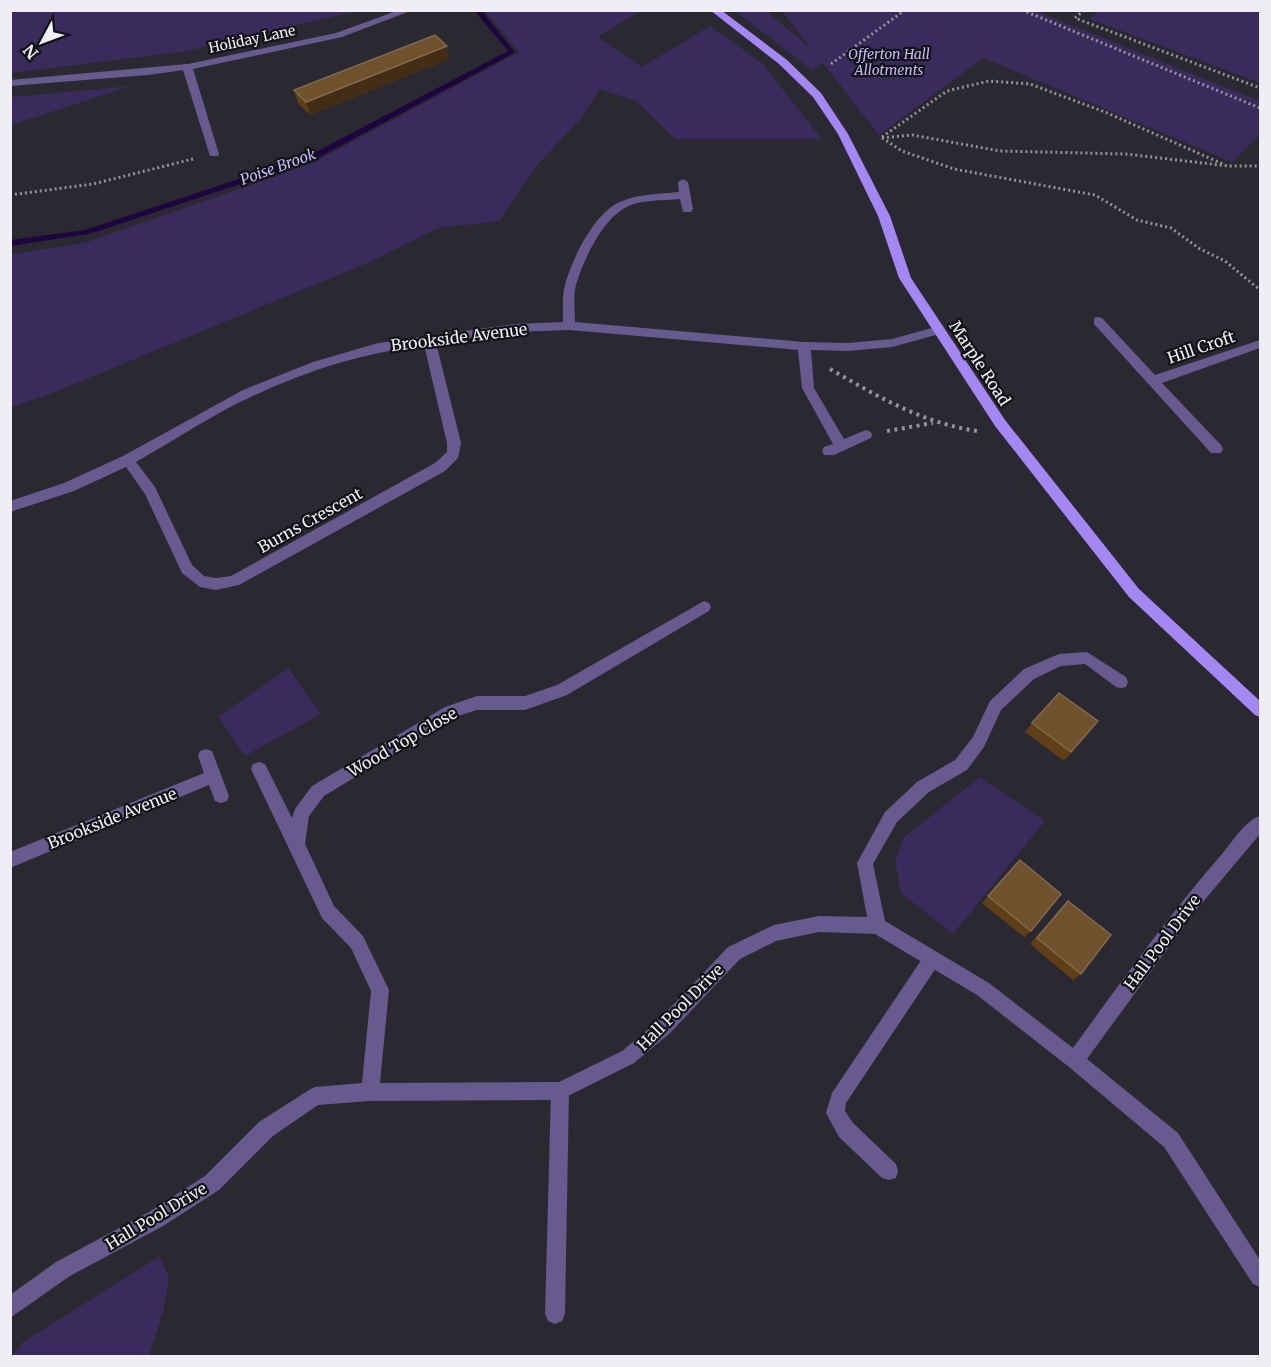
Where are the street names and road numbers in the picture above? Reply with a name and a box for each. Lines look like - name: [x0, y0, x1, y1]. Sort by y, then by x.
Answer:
- street label: Holiday Lane: [207, 21, 297, 57]
- street label: Marple Road: [945, 317, 1015, 410]
- street label: Brookside Avenue: [390, 319, 528, 355]
- street label: Hill Croft: [1164, 326, 1238, 368]
- street label: Burns Crescent: [254, 483, 366, 557]
- street label: Wood Top Close: [343, 703, 460, 782]
- street label: Brookside Avenue: [45, 783, 179, 853]
- street label: Hall Pool Drive: [1120, 890, 1204, 994]
- street label: Hall Pool Drive: [632, 959, 728, 1055]
- street label: Hall Pool Drive: [102, 1178, 210, 1254]

